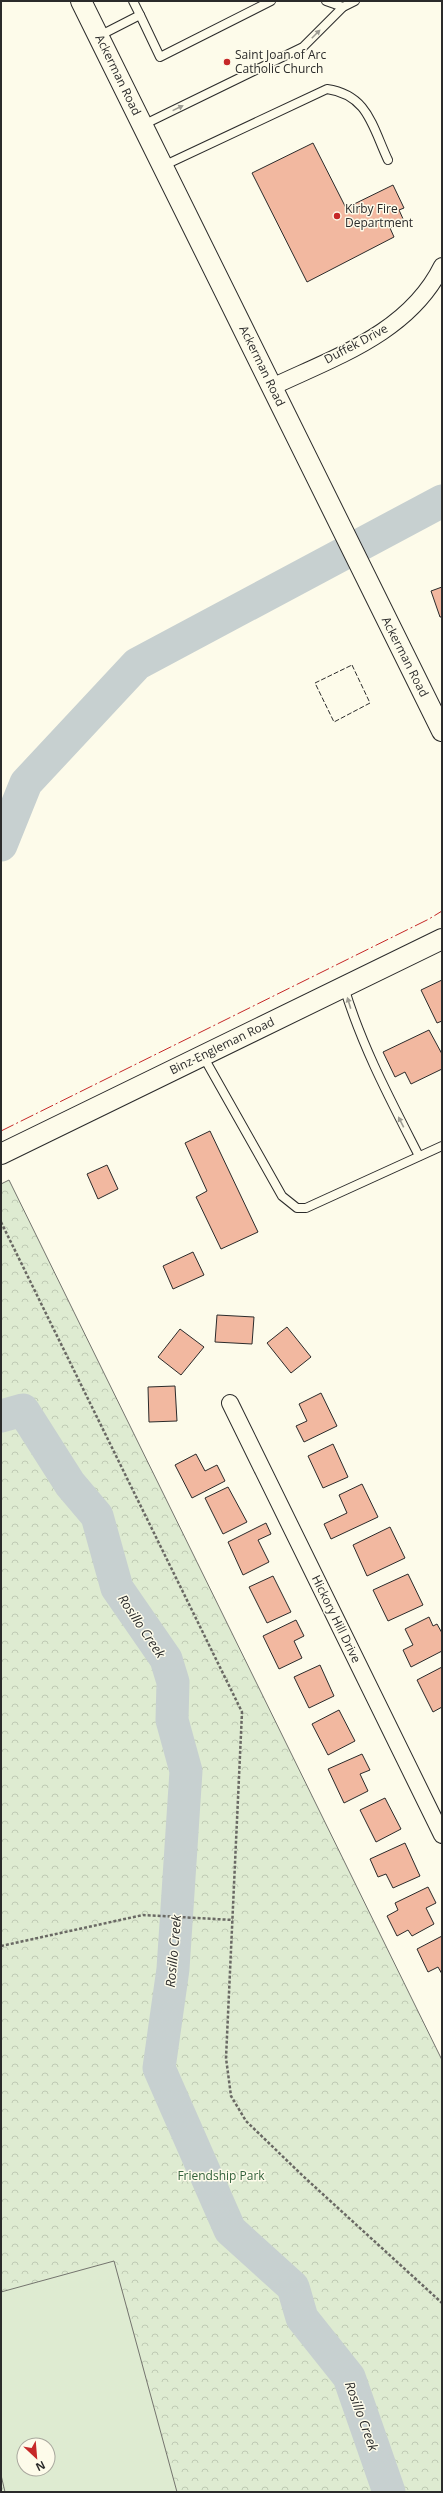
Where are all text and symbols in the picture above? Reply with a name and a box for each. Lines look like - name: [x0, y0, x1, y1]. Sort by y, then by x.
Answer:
- one-way arrow: [311, 29, 321, 39]
- street label: Ackerman Road: [91, 31, 145, 118]
- place label: Saint Joan of Arc Catholic Church: [235, 46, 326, 77]
- marker: Saint Joan of Arc Catholic Church: [222, 57, 232, 67]
- one-way arrow: [172, 105, 183, 111]
- place label: Kirby Fire Department: [345, 200, 413, 231]
- marker: Kirby Fire Department: [332, 211, 342, 221]
- street label: Duffek Drive: [321, 320, 391, 367]
- street label: Ackerman Road: [235, 322, 289, 409]
- street label: Ackerman Road: [378, 614, 433, 700]
- one-way arrow: [346, 997, 352, 1009]
- street label: Binz-Engleman Road: [166, 1013, 277, 1078]
- one-way arrow: [398, 1116, 404, 1127]
- street label: Hickory Hill Drive: [308, 1572, 365, 1666]
- water label: Rosillo Creek: [114, 1591, 170, 1662]
- water label: Rosillo Creek: [161, 1913, 185, 1988]
- park label: Friendship Park: [177, 2167, 265, 2184]
- water label: Rosillo Creek: [341, 2379, 383, 2454]
- north arrow: [16, 2437, 56, 2477]
- text: N: [33, 2458, 48, 2475]

